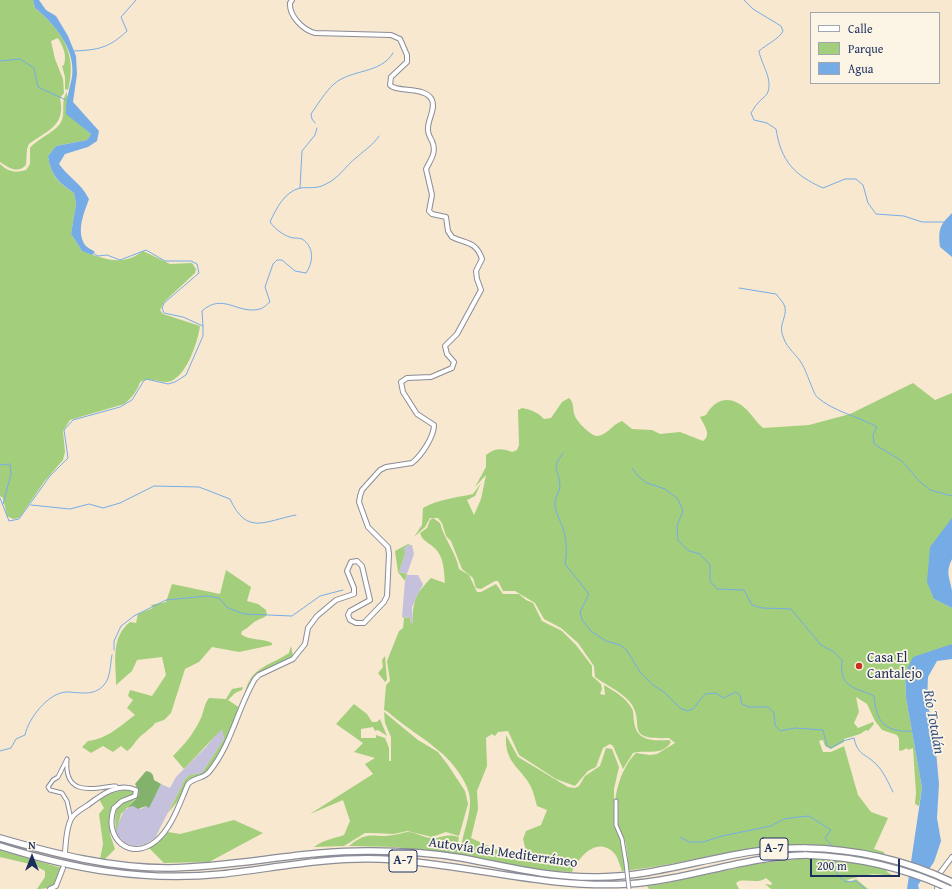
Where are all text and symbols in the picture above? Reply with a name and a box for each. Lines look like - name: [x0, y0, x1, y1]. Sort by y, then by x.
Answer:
- legend: [810, 12, 940, 84]
- text: Calle: [848, 20, 873, 37]
- text: Parque: [848, 40, 883, 57]
- text: Agua: [848, 60, 873, 77]
- place label: Casa El Cantalejo: [867, 650, 922, 682]
- marker: Casa El Cantalejo: [854, 661, 864, 671]
- water label: Río Totalán: [918, 688, 948, 756]
- street label: Autovía del Mediterráneo: [427, 834, 579, 872]
- north arrow: [12, 837, 52, 877]
- text: N: [28, 837, 36, 853]
- road number: A-7: [760, 838, 788, 860]
- road number: A-7: [389, 850, 417, 872]
- scale bar: [812, 851, 902, 877]
- text: 200 m: [817, 857, 847, 874]

